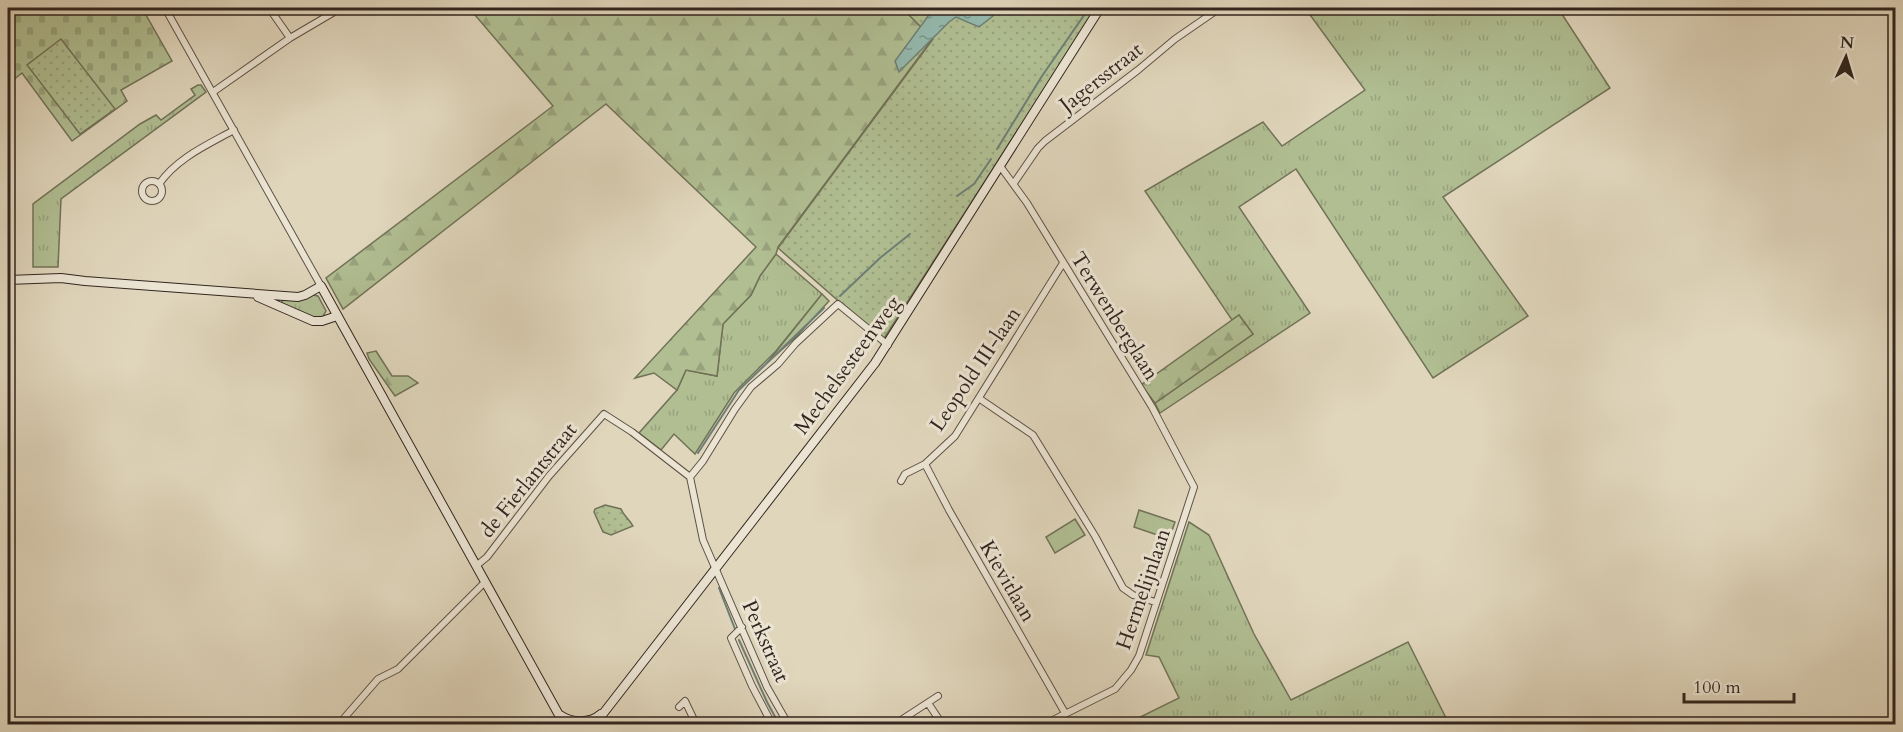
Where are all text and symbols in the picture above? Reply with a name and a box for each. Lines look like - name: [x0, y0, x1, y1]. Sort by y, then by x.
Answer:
- north arrow: [1816, 27, 1876, 87]
- text: N: [1839, 32, 1855, 54]
- street label: Jagersstraat: [1051, 35, 1149, 121]
- street label: Terwenberglaan: [1063, 246, 1166, 386]
- street label: Mechelsesteenweg: [787, 290, 908, 440]
- street label: Leopold III-laan: [923, 301, 1028, 437]
- street label: de Fierlantstraat: [473, 416, 584, 544]
- street label: Hermelijnlaan: [1109, 525, 1178, 654]
- street label: Kievitlaan: [973, 535, 1043, 627]
- street label: Perkstraat: [735, 596, 797, 687]
- scale bar: [1684, 666, 1794, 704]
- text: 100 m: [1693, 675, 1741, 700]

